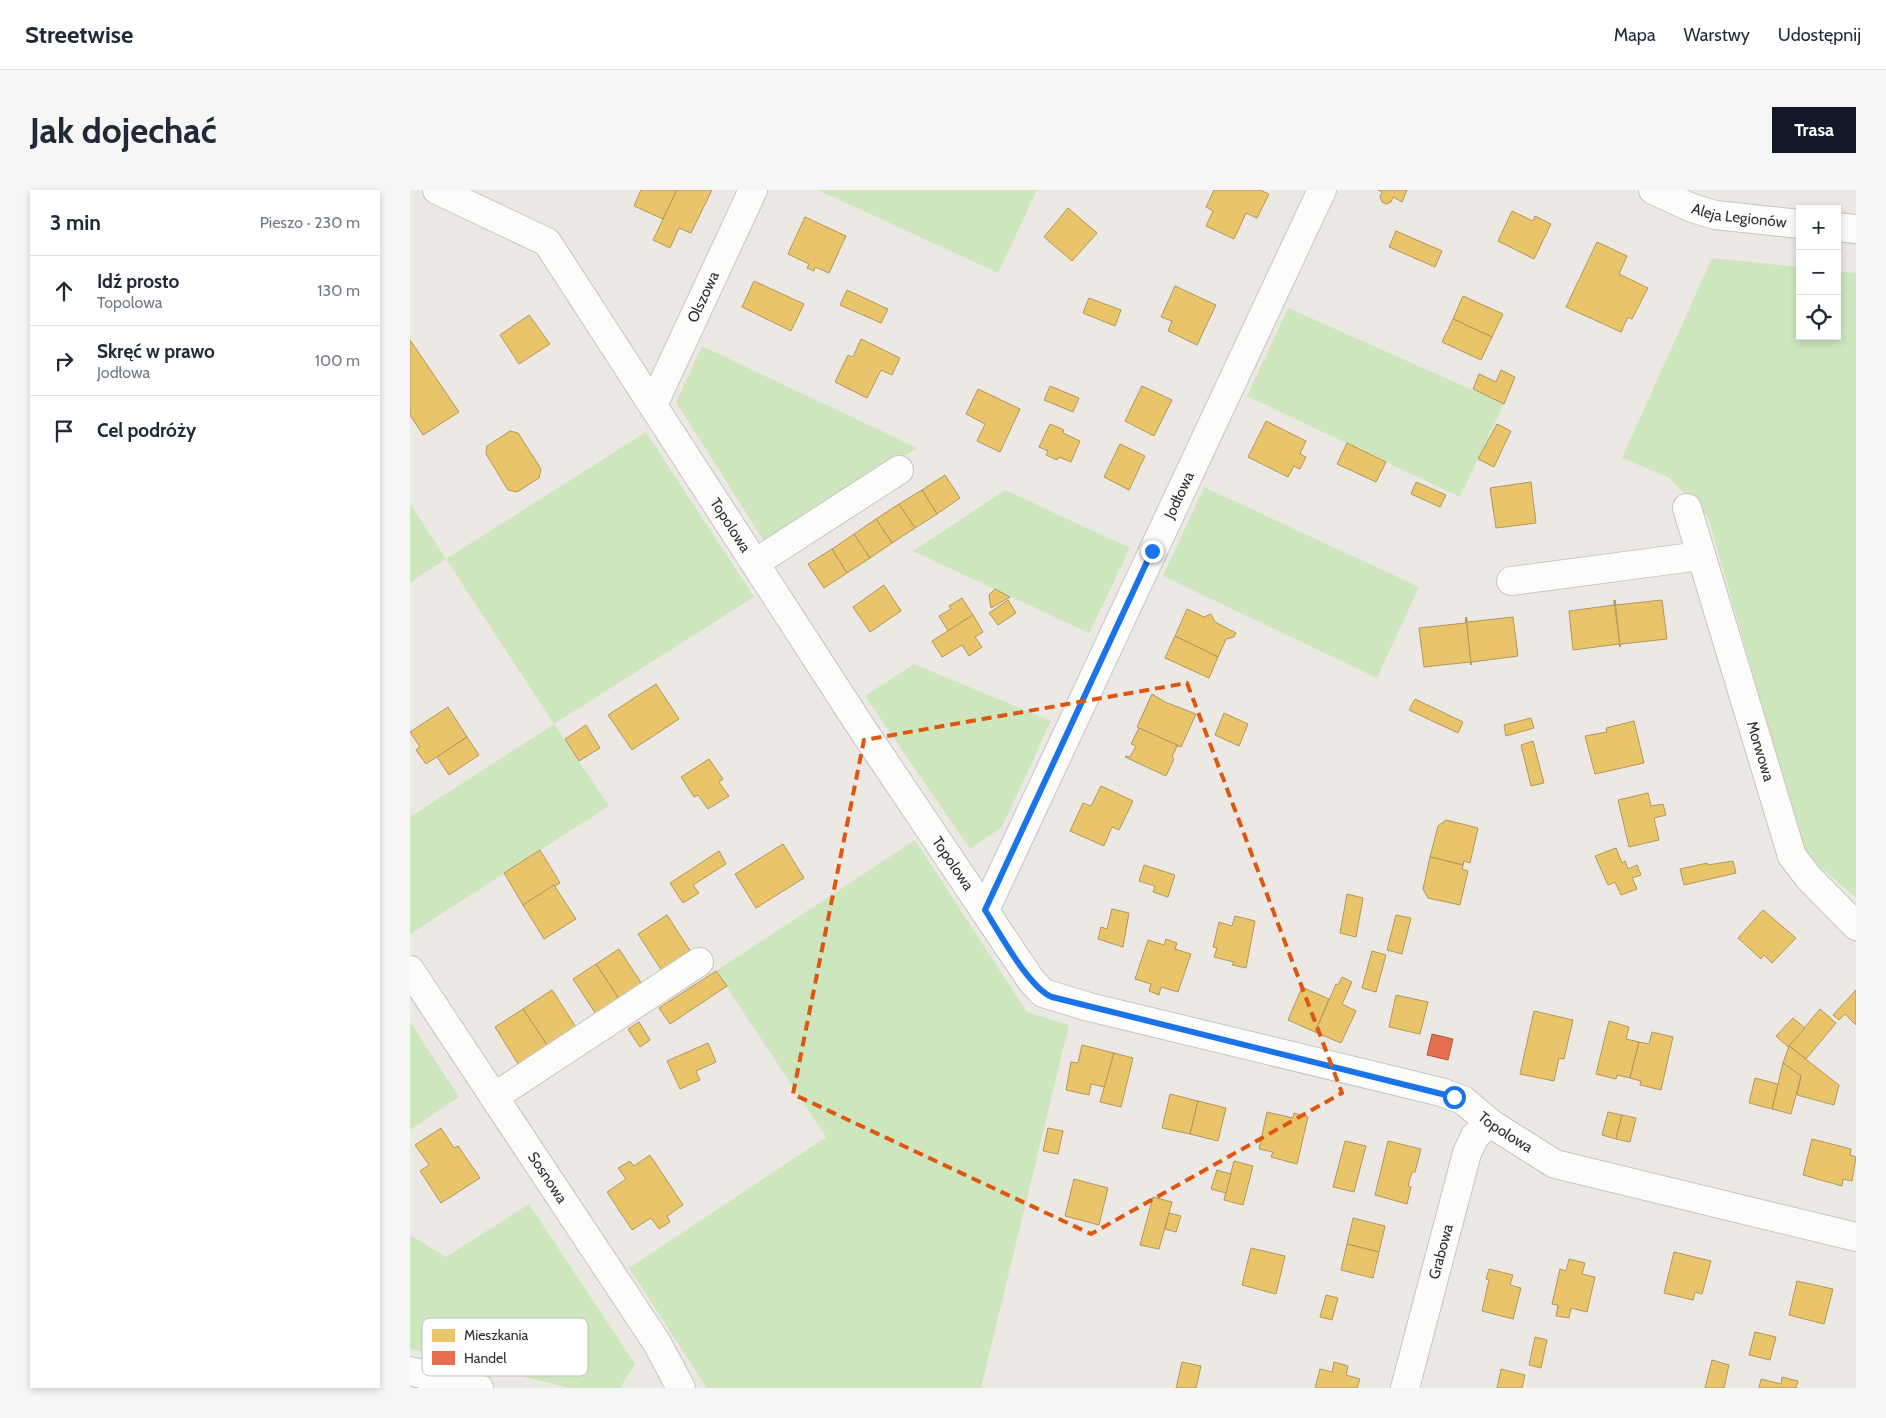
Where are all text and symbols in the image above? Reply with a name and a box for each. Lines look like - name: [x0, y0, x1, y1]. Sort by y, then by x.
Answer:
- text: Streetwise: [25, 20, 133, 49]
- text: Mapa: [1614, 24, 1656, 46]
- text: Warstwy: [1684, 24, 1750, 46]
- text: Udostępnij: [1778, 24, 1861, 46]
- button: Trasa: [1772, 107, 1856, 153]
- text: Jak dojechać: [30, 109, 217, 152]
- street label: Aleja Legionów: [1690, 199, 1788, 232]
- map controls: [1796, 205, 1841, 340]
- button: +: [1796, 205, 1841, 250]
- text: 3 min: [50, 210, 101, 235]
- text: Pieszo · 230 m: [260, 213, 360, 232]
- button: −: [1796, 250, 1841, 295]
- street label: Olszowa: [684, 268, 723, 326]
- text: Idź prosto: [97, 270, 179, 293]
- icon: ahead: [50, 277, 78, 305]
- text: 130 m: [317, 281, 360, 300]
- text: Topolowa: [97, 293, 162, 312]
- button: locate: [1796, 295, 1841, 340]
- text: Skręć w prawo: [97, 340, 215, 363]
- icon: right: [50, 347, 78, 375]
- text: 100 m: [315, 351, 360, 370]
- text: Jodłowa: [97, 363, 150, 382]
- icon: arrive: [50, 417, 78, 445]
- text: Cel podróży: [97, 419, 196, 442]
- street label: Jodłowa: [1160, 468, 1198, 523]
- street label: Topolowa: [706, 495, 755, 556]
- route end: [1141, 540, 1164, 563]
- street label: Morwowa: [1743, 719, 1778, 784]
- street label: Topolowa: [928, 833, 978, 895]
- route start: [1443, 1086, 1466, 1109]
- street label: Topolowa: [1474, 1108, 1537, 1157]
- street label: Sosnowa: [524, 1149, 571, 1207]
- street label: Grabowa: [1425, 1221, 1457, 1281]
- legend: [422, 1318, 588, 1376]
- text: Mieszkania: [464, 1326, 528, 1344]
- text: Handel: [464, 1349, 507, 1367]

